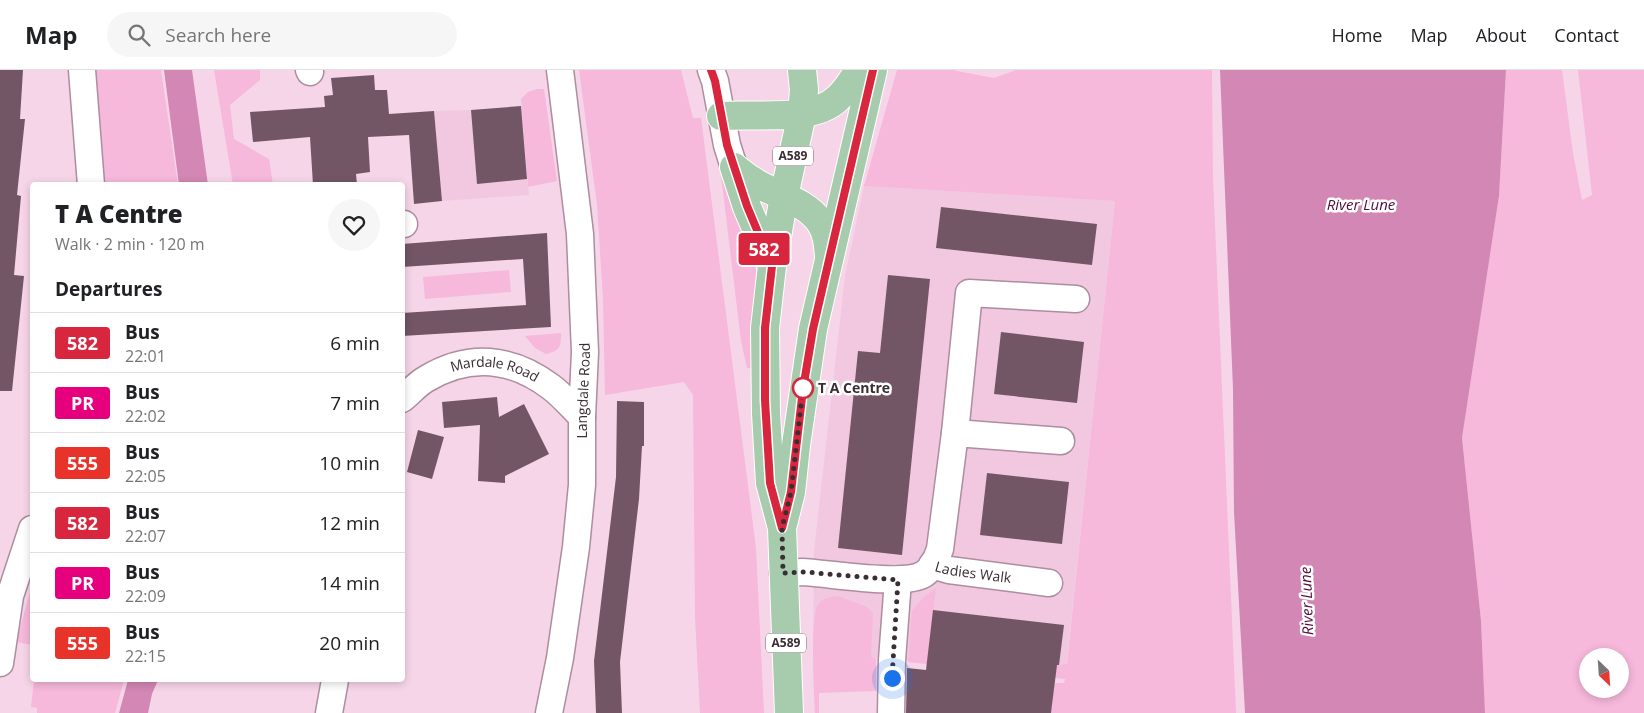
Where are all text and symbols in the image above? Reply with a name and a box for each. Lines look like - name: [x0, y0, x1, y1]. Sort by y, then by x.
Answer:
- search box: [107, 12, 457, 57]
- text: Map: [25, 18, 77, 51]
- icon: search: [125, 21, 153, 49]
- text: Search here: [165, 22, 271, 48]
- text: Home: [1332, 23, 1382, 47]
- text: Map: [1410, 23, 1448, 47]
- text: About: [1476, 23, 1526, 47]
- text: Contact: [1554, 23, 1619, 47]
- road number: A589: [773, 146, 813, 165]
- water label: River Lune: [1327, 194, 1396, 214]
- text: T A Centre: [55, 197, 183, 230]
- button: heart: [328, 199, 380, 251]
- text: Walk · 2 min · 120 m: [55, 233, 205, 255]
- line badge: 582: [735, 233, 793, 265]
- text: 582: [749, 237, 779, 261]
- text: Departures: [55, 276, 162, 302]
- text: Bus: [125, 319, 160, 345]
- text: 6 min: [330, 330, 380, 356]
- text: 582: [67, 331, 98, 355]
- street label: Langdale Road: [572, 342, 594, 439]
- text: 22:01: [125, 345, 166, 367]
- street label: Mardale Road: [448, 352, 543, 386]
- marker: T A Centre: [792, 377, 814, 399]
- place label: T A Centre: [818, 378, 890, 397]
- text: Bus: [125, 379, 160, 405]
- text: 7 min: [330, 390, 380, 416]
- text: PR: [71, 391, 94, 415]
- text: 22:02: [125, 405, 166, 427]
- text: Bus: [125, 439, 160, 465]
- text: 10 min: [319, 450, 380, 476]
- text: 555: [67, 451, 98, 475]
- text: 22:05: [125, 465, 166, 487]
- text: Bus: [125, 499, 160, 525]
- text: 12 min: [319, 510, 380, 536]
- text: 582: [67, 511, 98, 535]
- text: 22:07: [125, 525, 166, 547]
- street label: Ladies Walk: [933, 556, 1013, 587]
- text: Bus: [125, 559, 160, 585]
- water label: River Lune: [1295, 566, 1317, 636]
- text: 14 min: [319, 570, 380, 596]
- text: PR: [71, 571, 94, 595]
- text: 22:09: [125, 585, 166, 607]
- text: Bus: [125, 619, 160, 645]
- text: 20 min: [319, 630, 380, 656]
- text: 555: [67, 631, 98, 655]
- road number: A589: [766, 634, 806, 652]
- text: 22:15: [125, 645, 166, 667]
- north arrow: [1579, 648, 1629, 698]
- map controls: [1579, 648, 1629, 698]
- your location: [880, 666, 905, 691]

